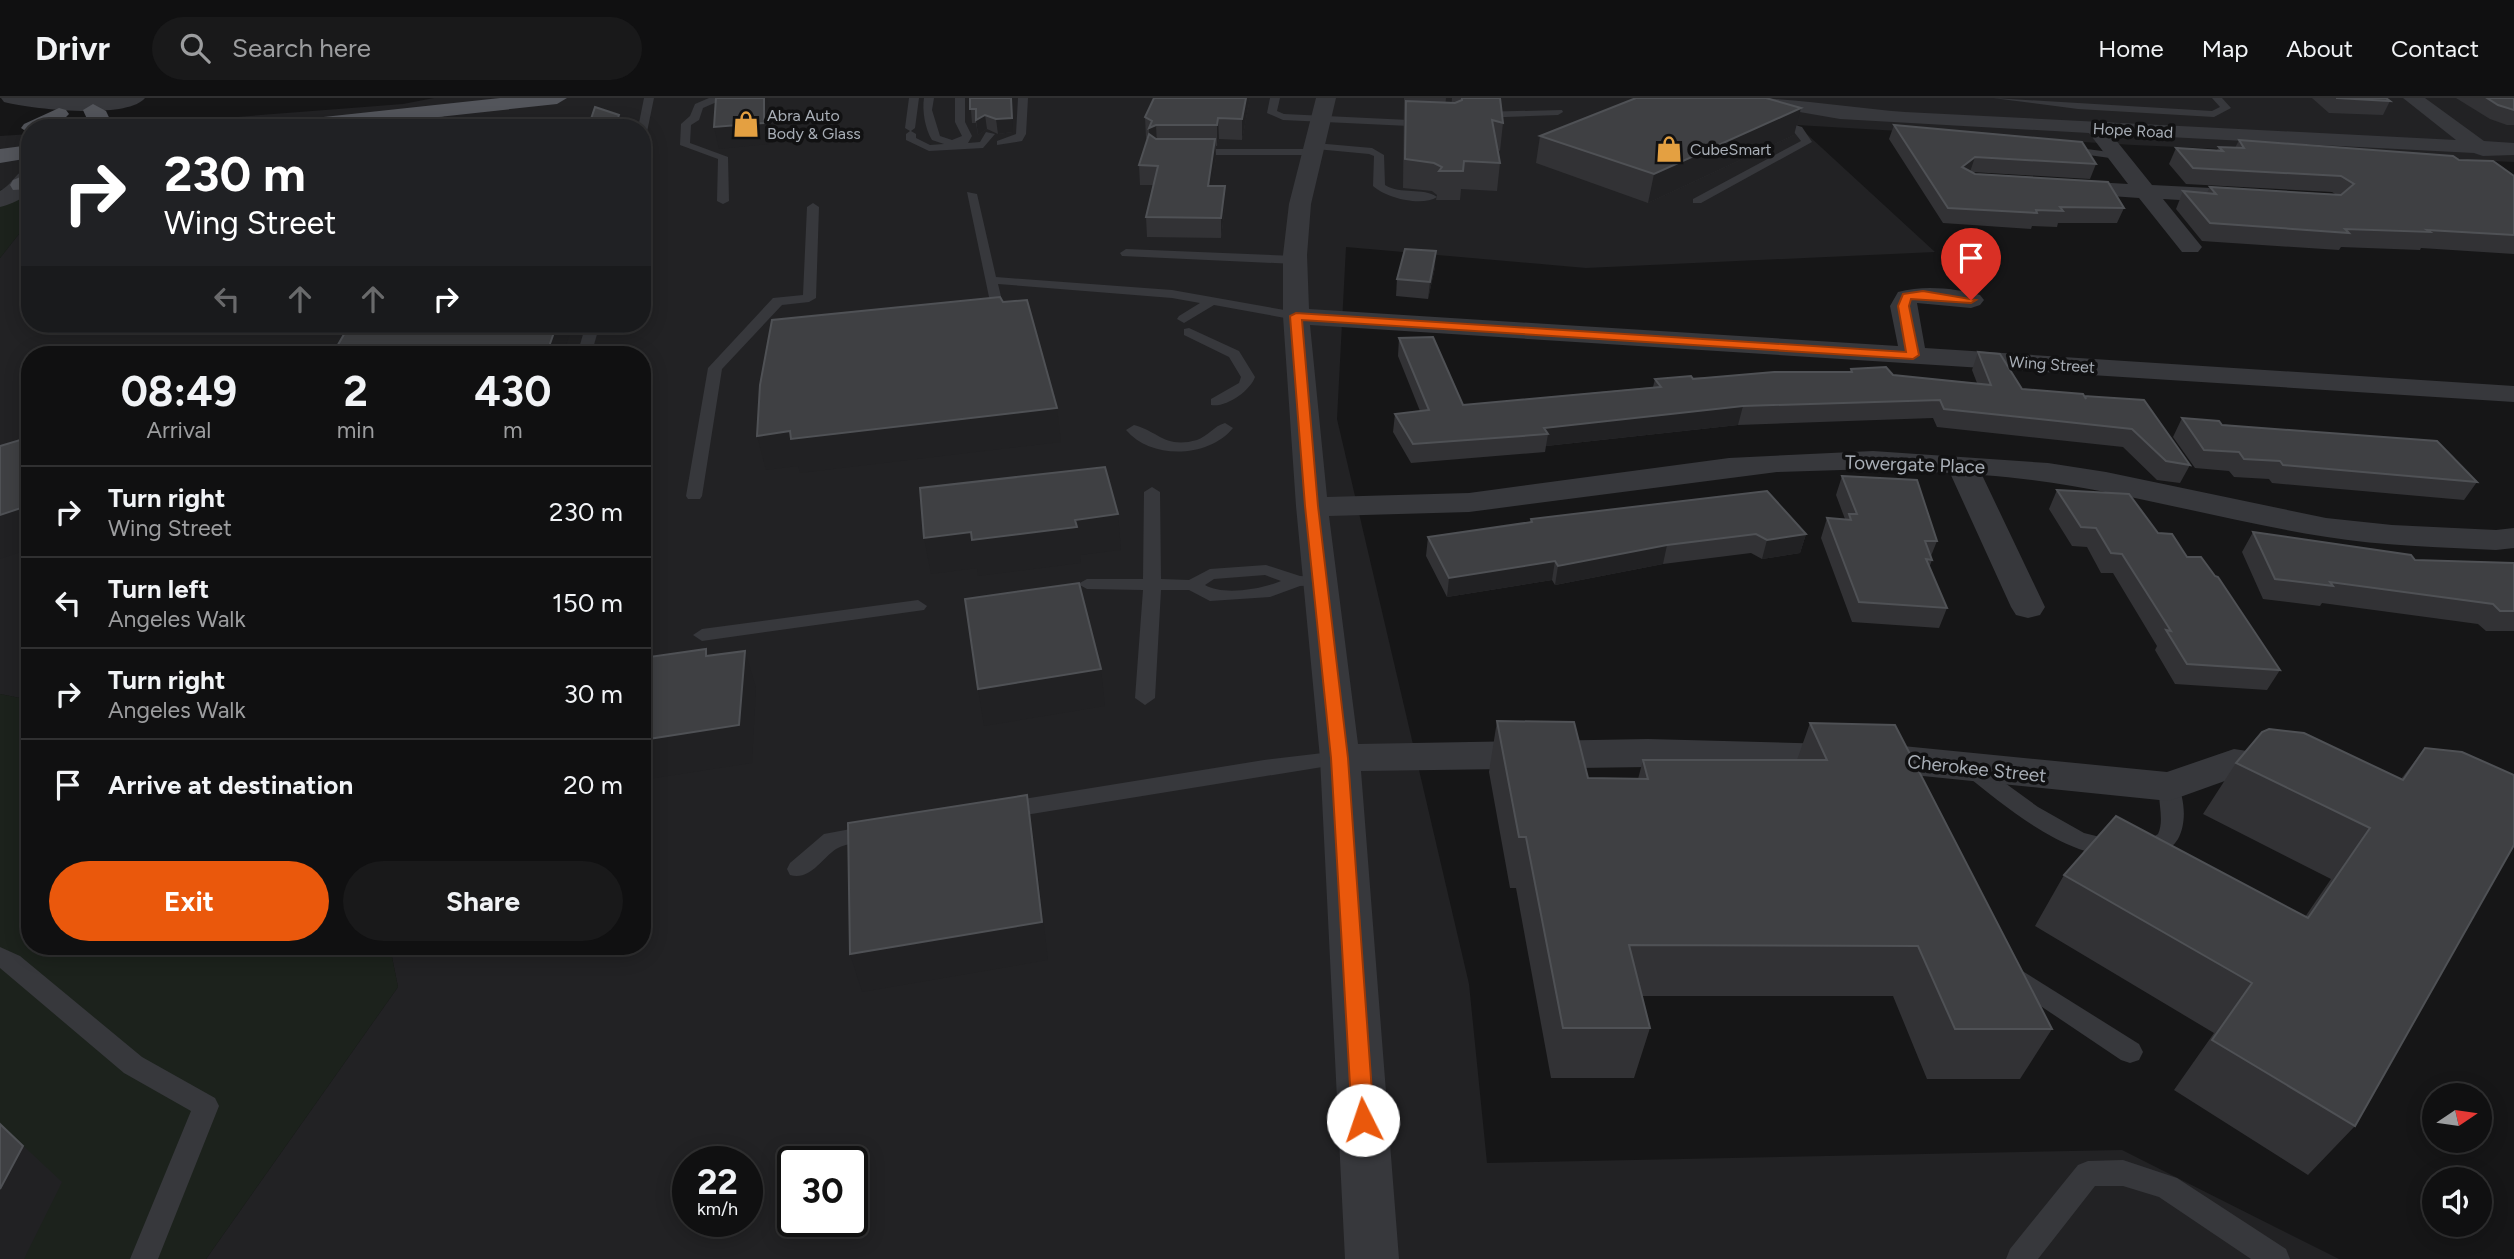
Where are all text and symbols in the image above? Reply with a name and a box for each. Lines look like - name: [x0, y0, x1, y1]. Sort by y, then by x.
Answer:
- search box: [152, 17, 642, 80]
- text: Drivr: [35, 29, 110, 68]
- icon: search: [176, 29, 214, 67]
- text: Search here: [232, 32, 371, 64]
- text: Home: [2098, 34, 2164, 63]
- text: Map: [2202, 34, 2248, 63]
- text: About: [2286, 34, 2353, 63]
- text: Contact: [2391, 34, 2479, 63]
- place label: Abra Auto Body & Glass: [767, 106, 861, 143]
- shop icon: Abra Auto Body & Glass: [731, 109, 761, 139]
- street label: Hope Road: [2092, 119, 2174, 142]
- shop icon: CubeSmart: [1654, 134, 1684, 164]
- place label: CubeSmart: [1690, 140, 1772, 159]
- text: 230 m: [164, 144, 306, 203]
- icon: right: [49, 147, 140, 238]
- text: Wing Street: [164, 204, 336, 242]
- pin: [1941, 228, 2001, 300]
- icon: arrive: [1952, 239, 1990, 277]
- icon: left: [208, 280, 246, 318]
- icon: ahead: [281, 280, 319, 318]
- icon: ahead: [354, 280, 392, 318]
- icon: right: [427, 280, 465, 318]
- street label: Wing Street: [2008, 352, 2096, 377]
- text: 08:49: [121, 366, 237, 417]
- text: 2: [344, 366, 368, 417]
- text: 430: [474, 366, 551, 417]
- text: Arrival: [146, 416, 211, 444]
- text: min: [337, 416, 375, 444]
- text: m: [503, 416, 523, 444]
- street label: Towergate Place: [1845, 451, 1985, 478]
- text: Turn right: [108, 482, 225, 514]
- icon: right: [49, 493, 87, 531]
- text: 230 m: [549, 496, 623, 528]
- text: Wing Street: [108, 514, 232, 542]
- text: Turn left: [108, 573, 209, 605]
- icon: left: [49, 584, 87, 622]
- text: 150 m: [552, 587, 623, 619]
- text: Angeles Walk: [108, 605, 246, 633]
- text: Turn right: [108, 664, 225, 696]
- icon: right: [49, 675, 87, 713]
- text: 30 m: [564, 678, 623, 710]
- text: Angeles Walk: [108, 696, 246, 724]
- street label: Cherokee Street: [1906, 750, 2048, 787]
- icon: arrive: [49, 766, 87, 804]
- text: Arrive at destination: [108, 769, 353, 801]
- text: 20 m: [563, 769, 623, 801]
- button: Exit: [49, 861, 329, 941]
- button: Share: [343, 861, 623, 941]
- position arrow: [1326, 1083, 1400, 1157]
- north arrow: [2422, 1083, 2492, 1153]
- map controls: [2422, 1083, 2492, 1237]
- speed limit sign: 30: [777, 1146, 868, 1237]
- text: 22: [697, 1161, 738, 1203]
- button: sound: [2422, 1167, 2492, 1237]
- text: km/h: [697, 1198, 738, 1220]

